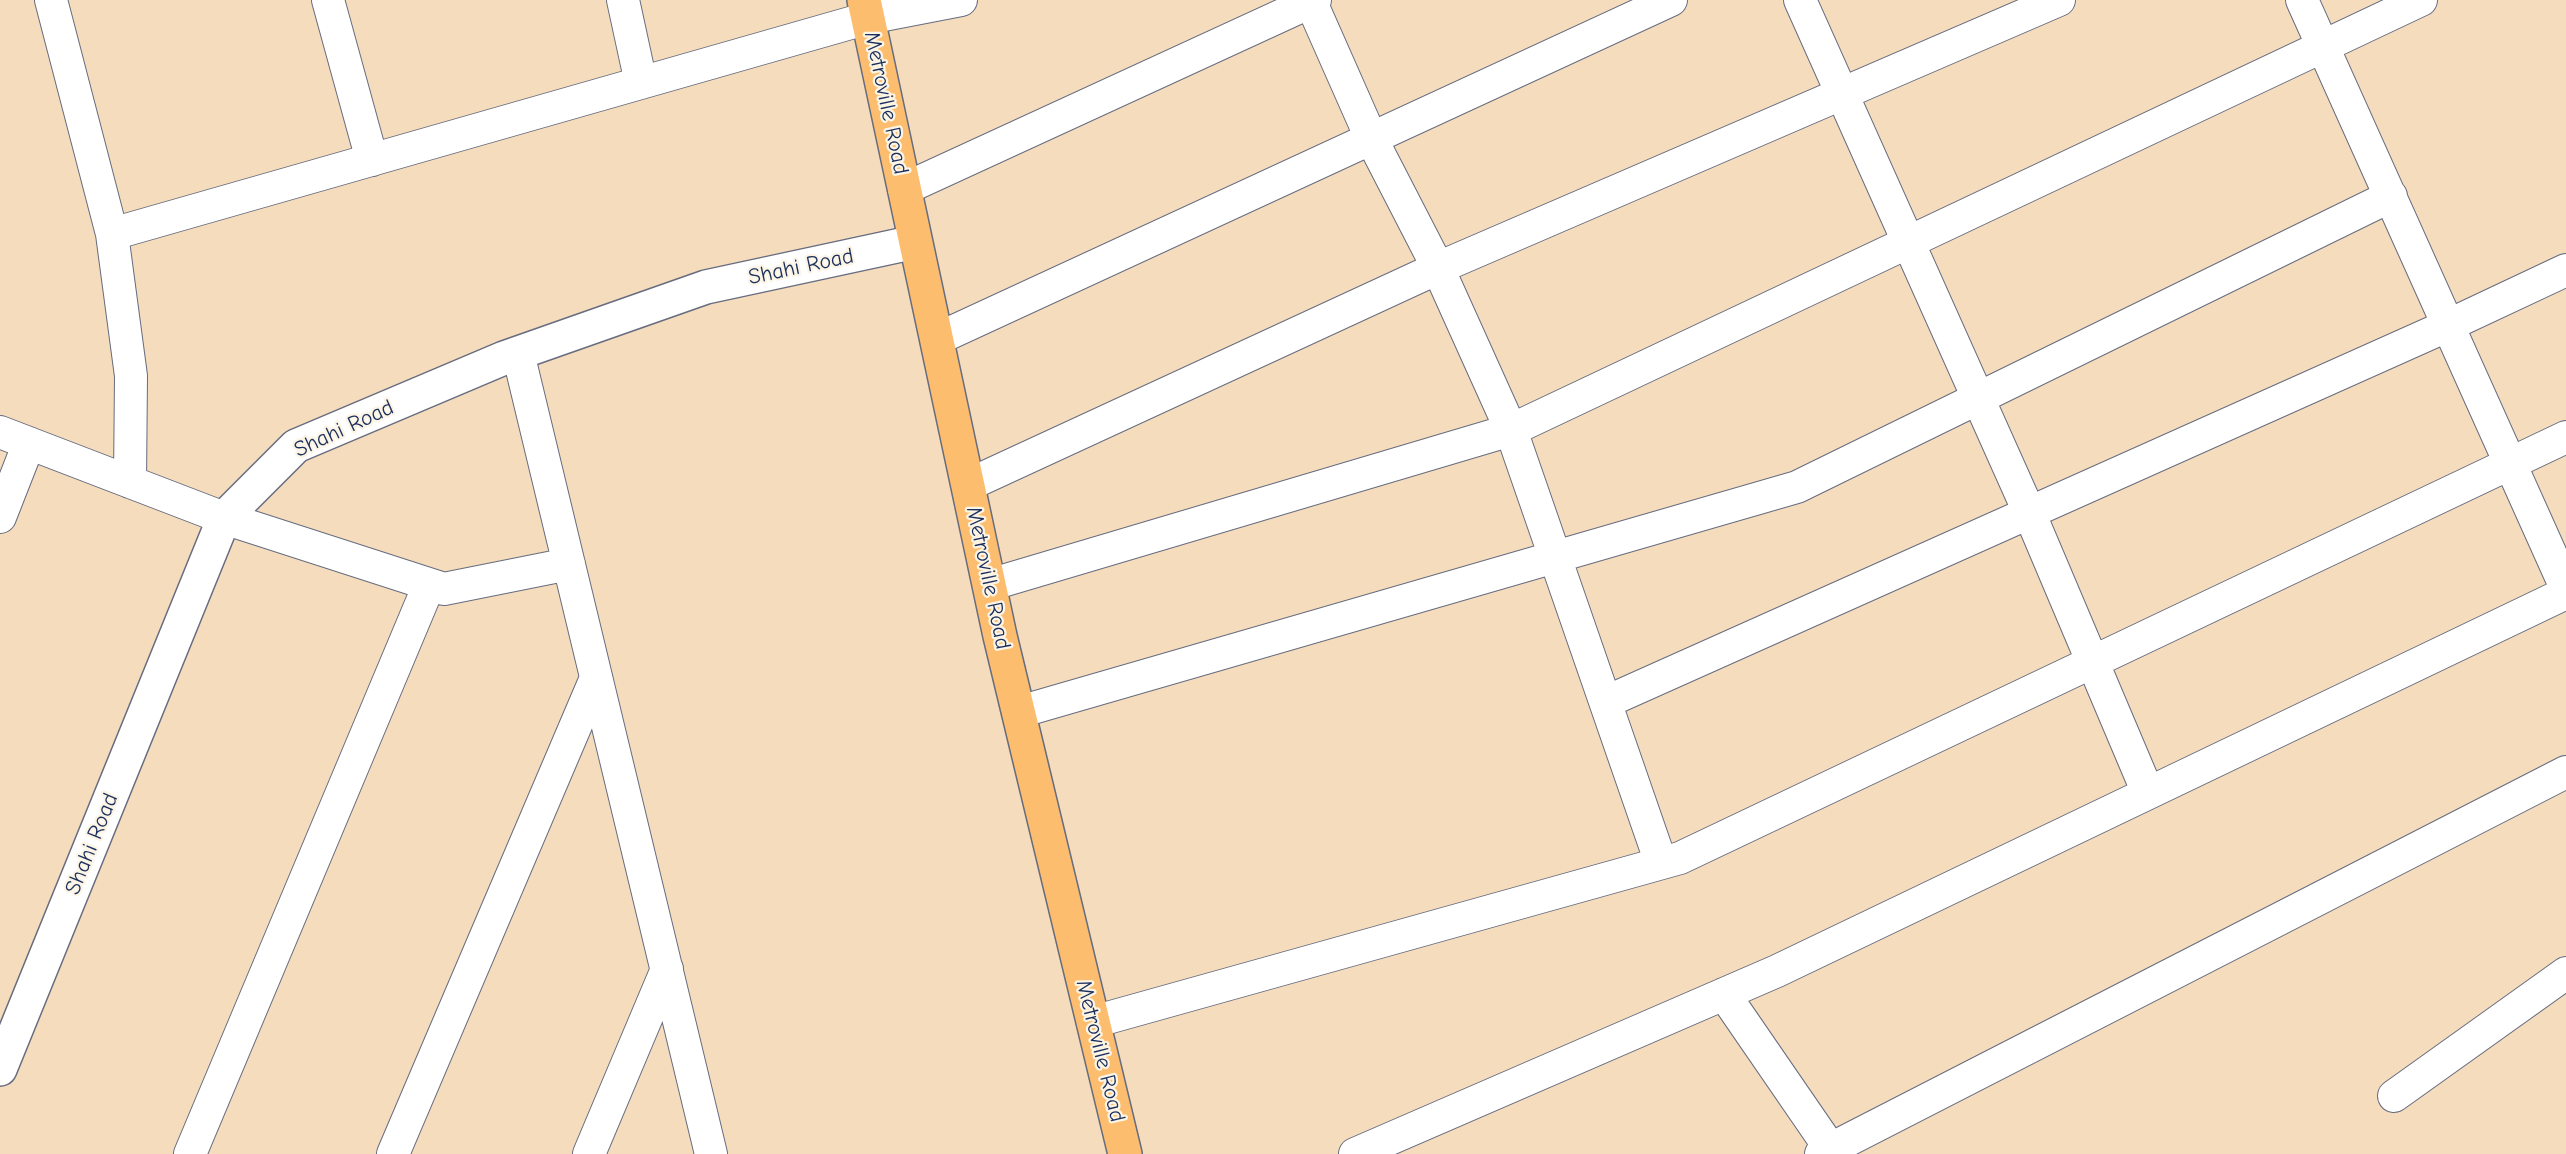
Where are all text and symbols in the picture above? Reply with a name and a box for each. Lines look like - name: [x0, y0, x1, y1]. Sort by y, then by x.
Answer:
- street label: Metroville Road: [858, 29, 914, 177]
- street label: Shahi Road: [746, 243, 856, 291]
- street label: Shahi Road: [290, 394, 398, 464]
- street label: Metroville Road: [960, 504, 1016, 652]
- street label: Shahi Road: [60, 789, 124, 899]
- street label: Metroville Road: [1070, 977, 1130, 1125]

